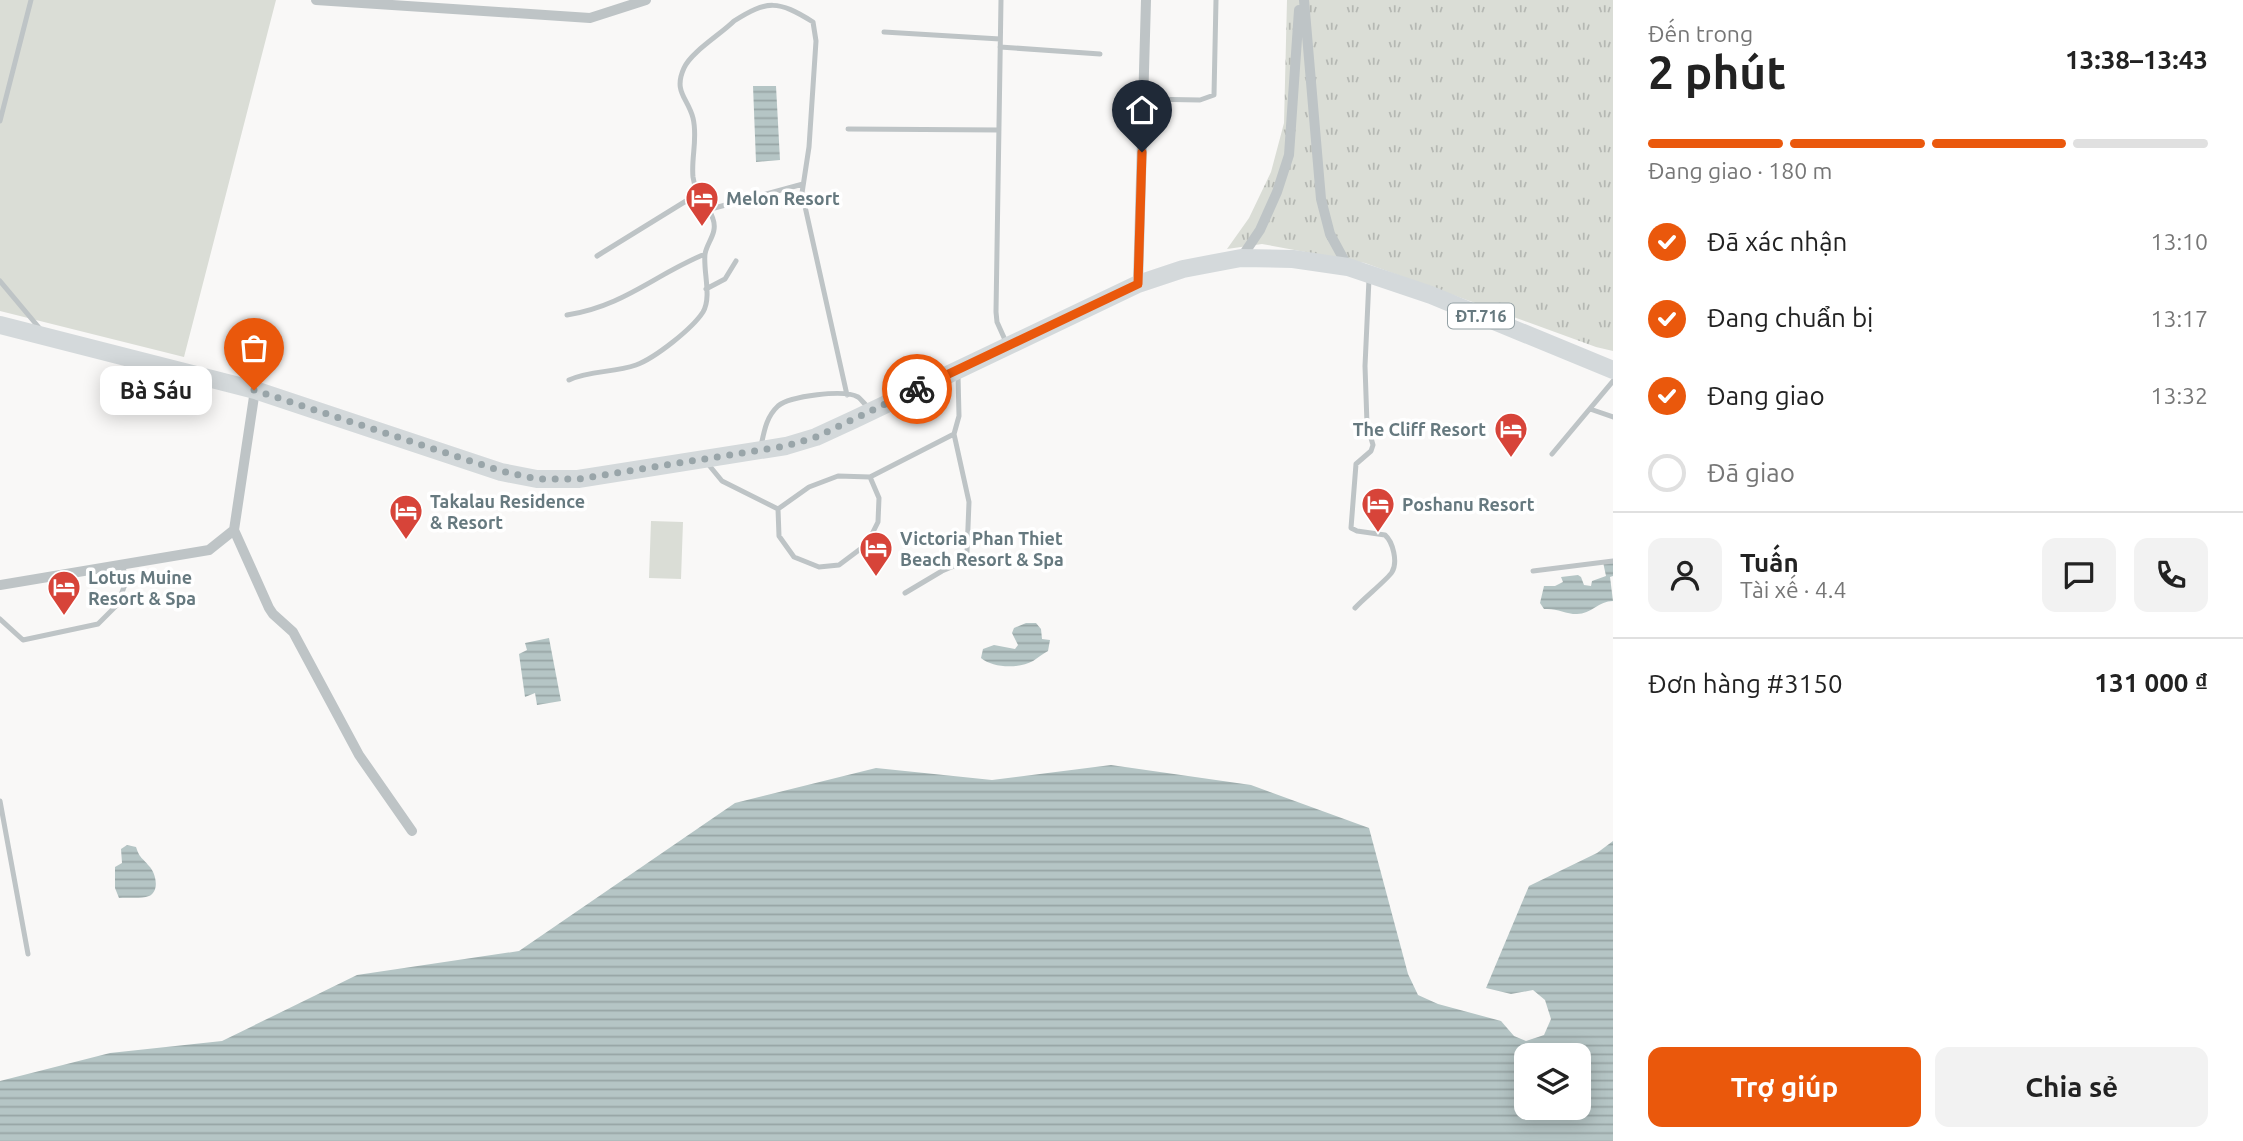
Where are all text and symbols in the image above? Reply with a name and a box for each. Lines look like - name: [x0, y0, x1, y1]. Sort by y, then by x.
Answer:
- text: Đến trong: [1648, 21, 1753, 46]
- text: 13:38–13:43: [2065, 45, 2208, 74]
- text: 2 phút: [1648, 46, 1786, 98]
- pin: [1112, 80, 1172, 152]
- icon: home: [1123, 91, 1161, 129]
- text: Đang giao · 180 m: [1648, 158, 1832, 183]
- hotel icon: Melon Resort: [683, 179, 721, 228]
- place label: Melon Resort: [726, 188, 840, 208]
- icon: check: [1648, 223, 1686, 261]
- text: Đã xác nhận: [1707, 227, 1847, 256]
- text: 13:10: [2150, 229, 2208, 254]
- icon: check: [1648, 300, 1686, 338]
- text: Đang chuẩn bị: [1707, 303, 1873, 332]
- road number: ĐT.716: [1448, 304, 1514, 328]
- text: 13:17: [2150, 306, 2208, 331]
- pin: [224, 318, 284, 390]
- icon: bag: [235, 329, 273, 367]
- courier: [882, 354, 952, 424]
- callout: Bà Sáu: [100, 366, 212, 414]
- icon: bike: [898, 370, 936, 408]
- icon: check: [1648, 377, 1686, 415]
- text: Bà Sáu: [120, 378, 192, 403]
- text: Đang giao: [1707, 381, 1825, 410]
- text: 13:32: [2150, 383, 2208, 408]
- hotel icon: The Cliff Resort: [1492, 410, 1530, 459]
- place label: The Cliff Resort: [1353, 419, 1486, 439]
- text: Đã giao: [1707, 458, 1795, 487]
- hotel icon: Poshanu Resort: [1359, 485, 1397, 534]
- place label: Takalau Residence & Resort: [430, 491, 585, 532]
- hotel icon: Takalau Residence & Resort: [387, 492, 425, 541]
- place label: Poshanu Resort: [1402, 494, 1535, 514]
- place label: Victoria Phan Thiet Beach Resort & Spa: [900, 528, 1064, 569]
- hotel icon: Victoria Phan Thiet Beach Resort & Spa: [857, 529, 895, 578]
- button: person: [1648, 538, 1722, 612]
- button: chat: [2042, 538, 2116, 612]
- button: phone: [2134, 538, 2208, 612]
- text: Tuấn: [1740, 548, 1799, 577]
- place label: Lotus Muine Resort & Spa: [88, 567, 196, 608]
- hotel icon: Lotus Muine Resort & Spa: [45, 568, 83, 617]
- text: Tài xế · 4.4: [1740, 577, 1846, 602]
- text: 131 000 ₫: [2094, 668, 2208, 697]
- text: Đơn hàng #3150: [1648, 669, 1843, 698]
- map controls: [1514, 1043, 1591, 1120]
- button: layers: [1514, 1043, 1591, 1120]
- button: Trợ giúp: [1648, 1047, 1921, 1127]
- button: Chia sẻ: [1935, 1047, 2208, 1127]

